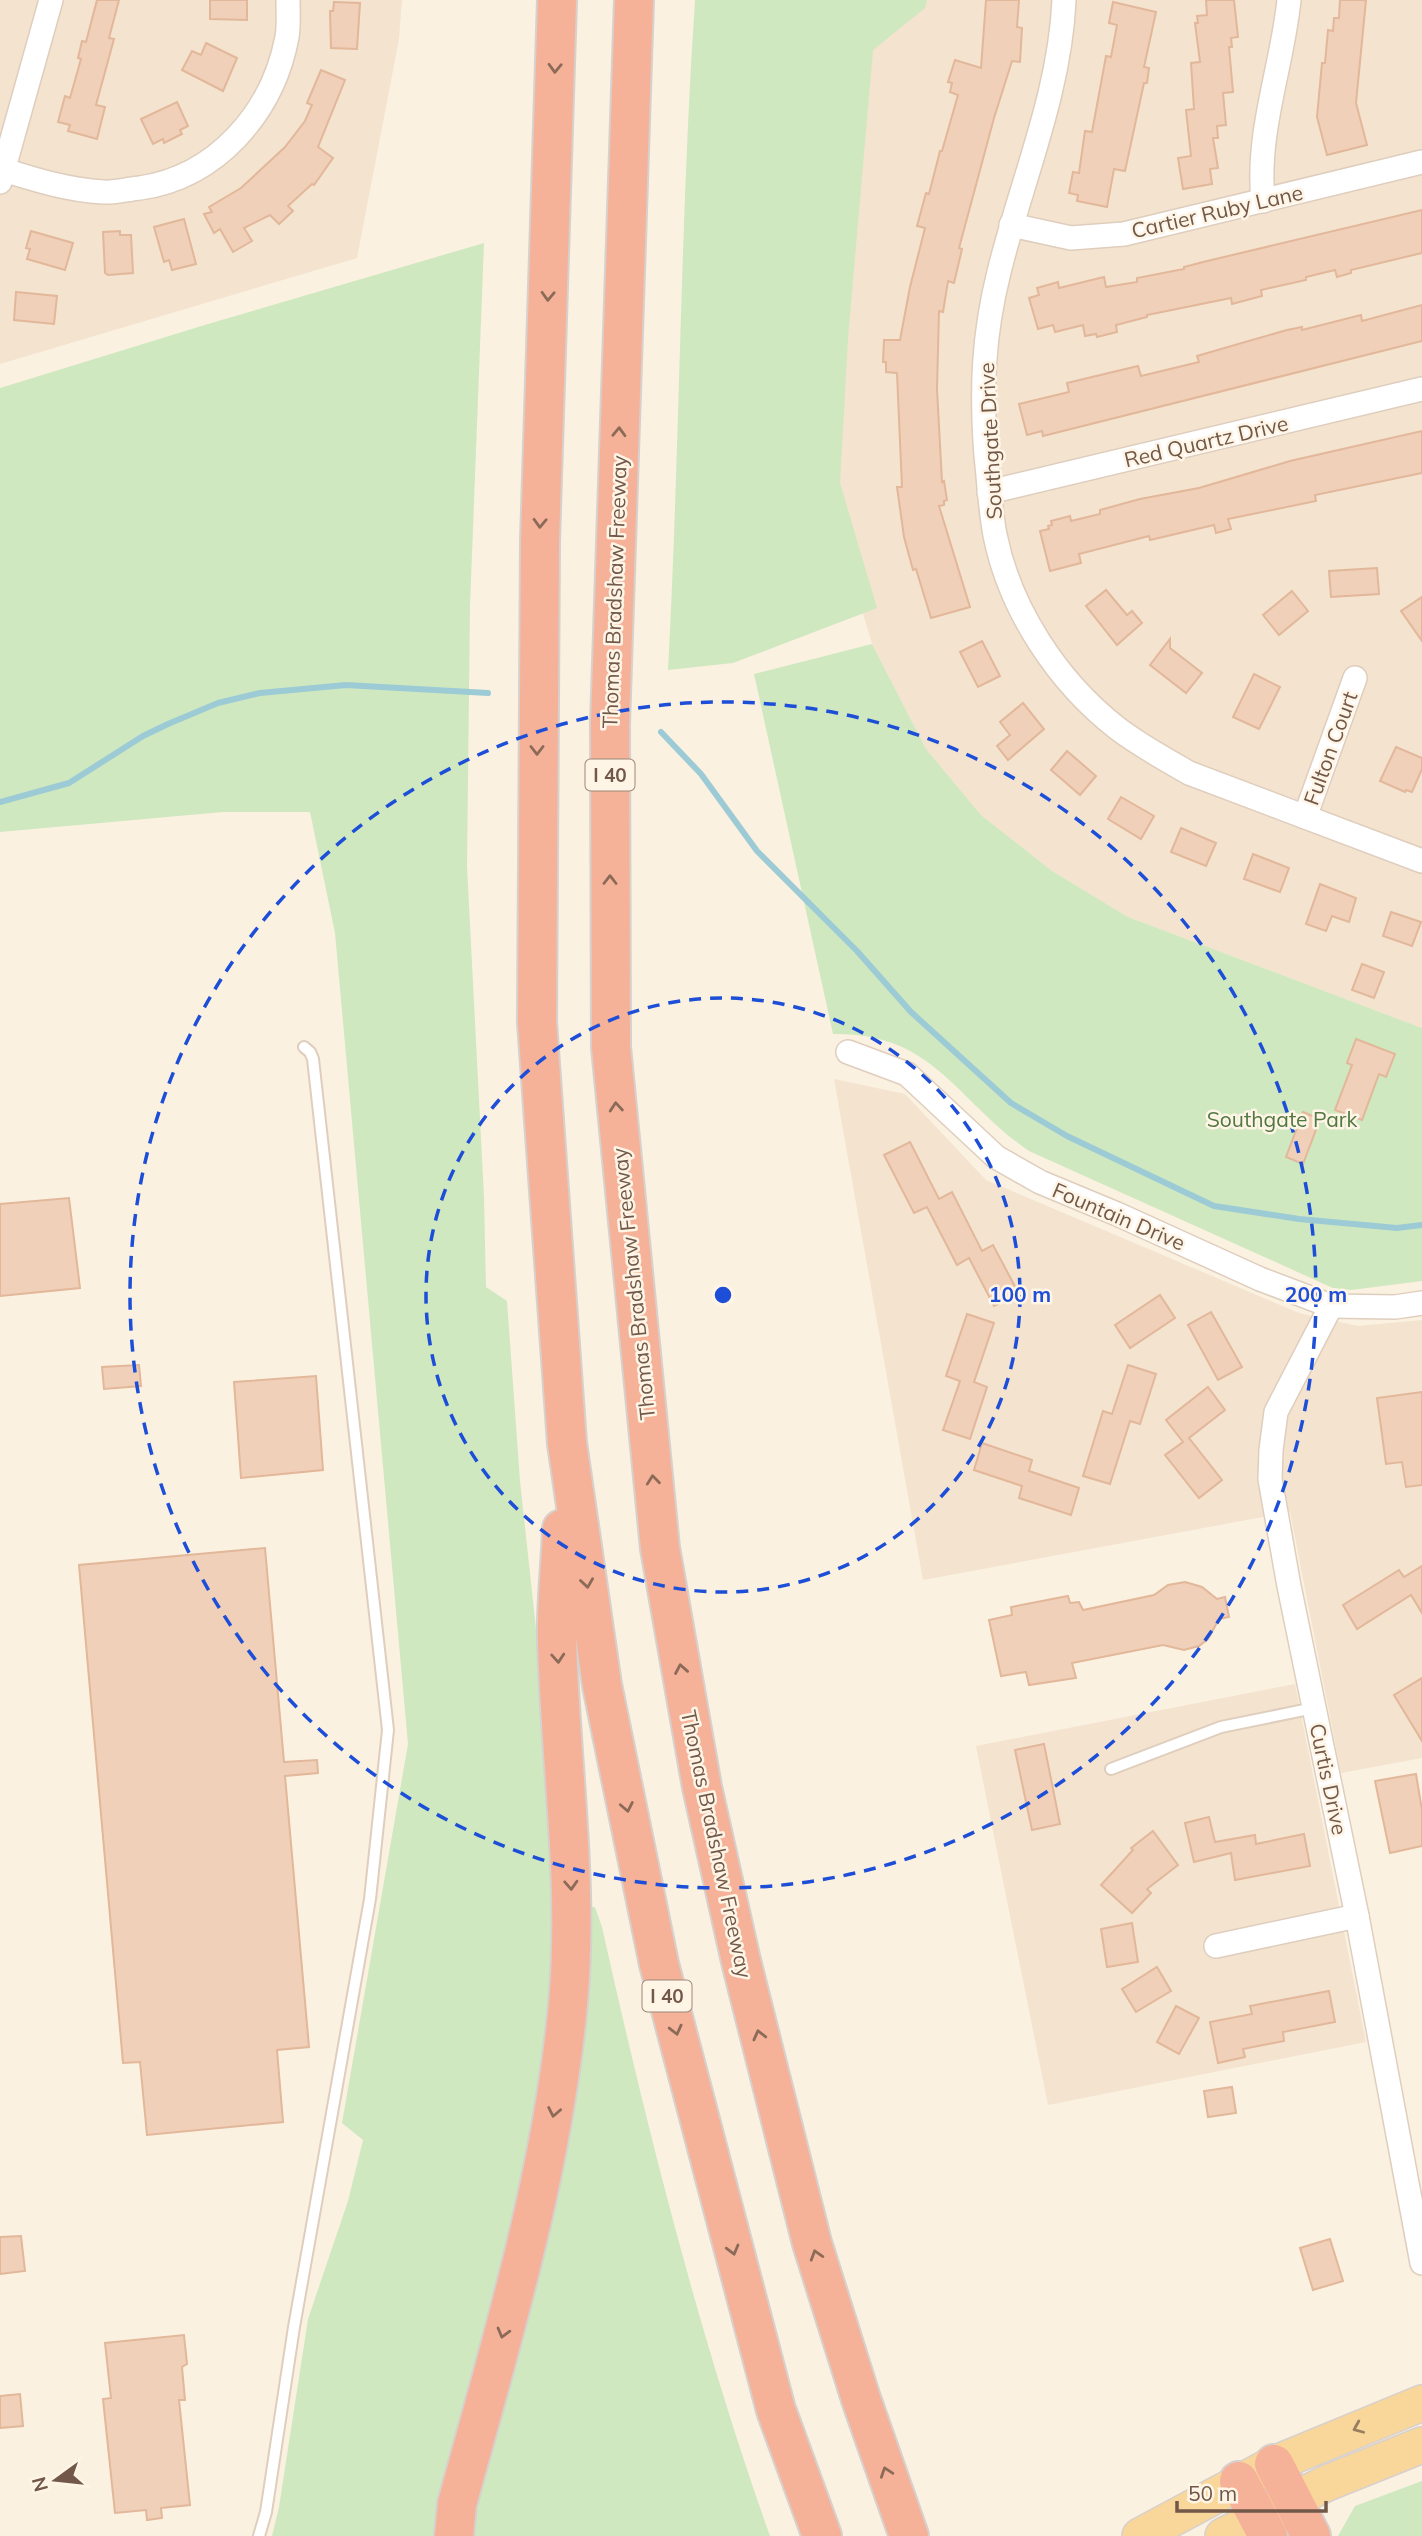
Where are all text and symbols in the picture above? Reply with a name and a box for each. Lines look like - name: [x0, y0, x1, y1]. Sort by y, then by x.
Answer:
- one-way arrow: [547, 63, 562, 74]
- street label: Cartier Ruby Lane: [1129, 179, 1305, 243]
- one-way arrow: [540, 290, 555, 301]
- street label: Southgate Drive: [973, 362, 1007, 520]
- street label: Red Quartz Drive: [1122, 410, 1290, 472]
- one-way arrow: [611, 426, 626, 437]
- street label: Thomas Bradshaw Freeway: [596, 455, 632, 729]
- one-way arrow: [533, 518, 548, 529]
- street label: Fulton Court: [1297, 688, 1363, 808]
- one-way arrow: [529, 746, 545, 756]
- road number: I 40: [586, 760, 634, 790]
- one-way arrow: [602, 874, 618, 885]
- one-way arrow: [609, 1101, 624, 1112]
- park label: Southgate Park: [1207, 1106, 1357, 1132]
- street label: Thomas Bradshaw Freeway: [606, 1147, 660, 1421]
- street label: Fountain Drive: [1049, 1176, 1189, 1256]
- text: 100 m: [989, 1281, 1051, 1307]
- text: 200 m: [1285, 1281, 1347, 1307]
- centre of rings: [711, 1283, 735, 1307]
- one-way arrow: [645, 1474, 660, 1486]
- one-way arrow: [580, 1578, 595, 1589]
- one-way arrow: [550, 1653, 565, 1664]
- one-way arrow: [674, 1663, 689, 1675]
- street label: Thomas Bradshaw Freeway: [676, 1708, 758, 1980]
- street label: Curtis Drive: [1304, 1721, 1354, 1837]
- one-way arrow: [619, 1801, 634, 1813]
- one-way arrow: [563, 1880, 578, 1891]
- road number: I 40: [642, 1980, 692, 2012]
- one-way arrow: [668, 2023, 682, 2035]
- one-way arrow: [753, 2029, 767, 2041]
- one-way arrow: [548, 2106, 563, 2118]
- one-way arrow: [725, 2244, 739, 2256]
- one-way arrow: [809, 2250, 824, 2262]
- one-way arrow: [497, 2327, 511, 2339]
- one-way arrow: [1353, 2420, 1366, 2434]
- north arrow: [21, 2445, 91, 2515]
- one-way arrow: [880, 2466, 894, 2478]
- scale bar: [1177, 2470, 1326, 2514]
- text: N: [26, 2474, 53, 2494]
- text: 50 m: [1188, 2480, 1237, 2506]

